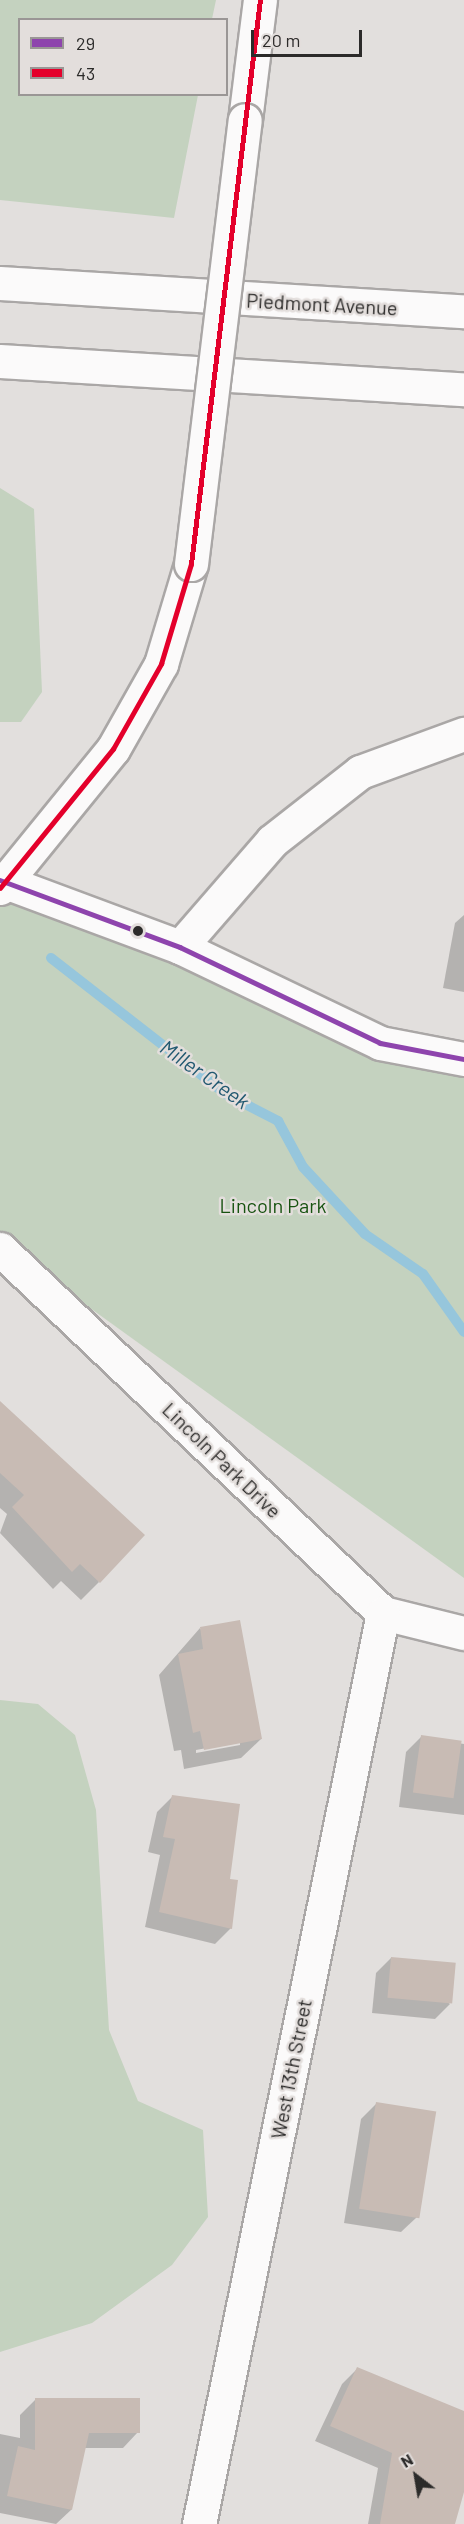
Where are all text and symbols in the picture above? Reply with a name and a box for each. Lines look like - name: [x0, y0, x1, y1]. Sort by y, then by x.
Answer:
- legend: [18, 18, 228, 96]
- scale bar: [254, 18, 365, 56]
- text: 20 m: [262, 29, 300, 51]
- text: 29: [76, 32, 95, 54]
- text: 43: [76, 62, 95, 84]
- street label: Piedmont Avenue: [246, 288, 398, 320]
- unlabelled marker: [132, 925, 144, 937]
- water label: Miller Creek: [156, 1034, 254, 1114]
- park label: Lincoln Park: [219, 1193, 327, 1217]
- street label: Lincoln Park Drive: [158, 1397, 286, 1523]
- street label: West 13th Street: [266, 1997, 316, 2141]
- north arrow: [386, 2446, 446, 2506]
- text: N: [397, 2449, 416, 2471]

